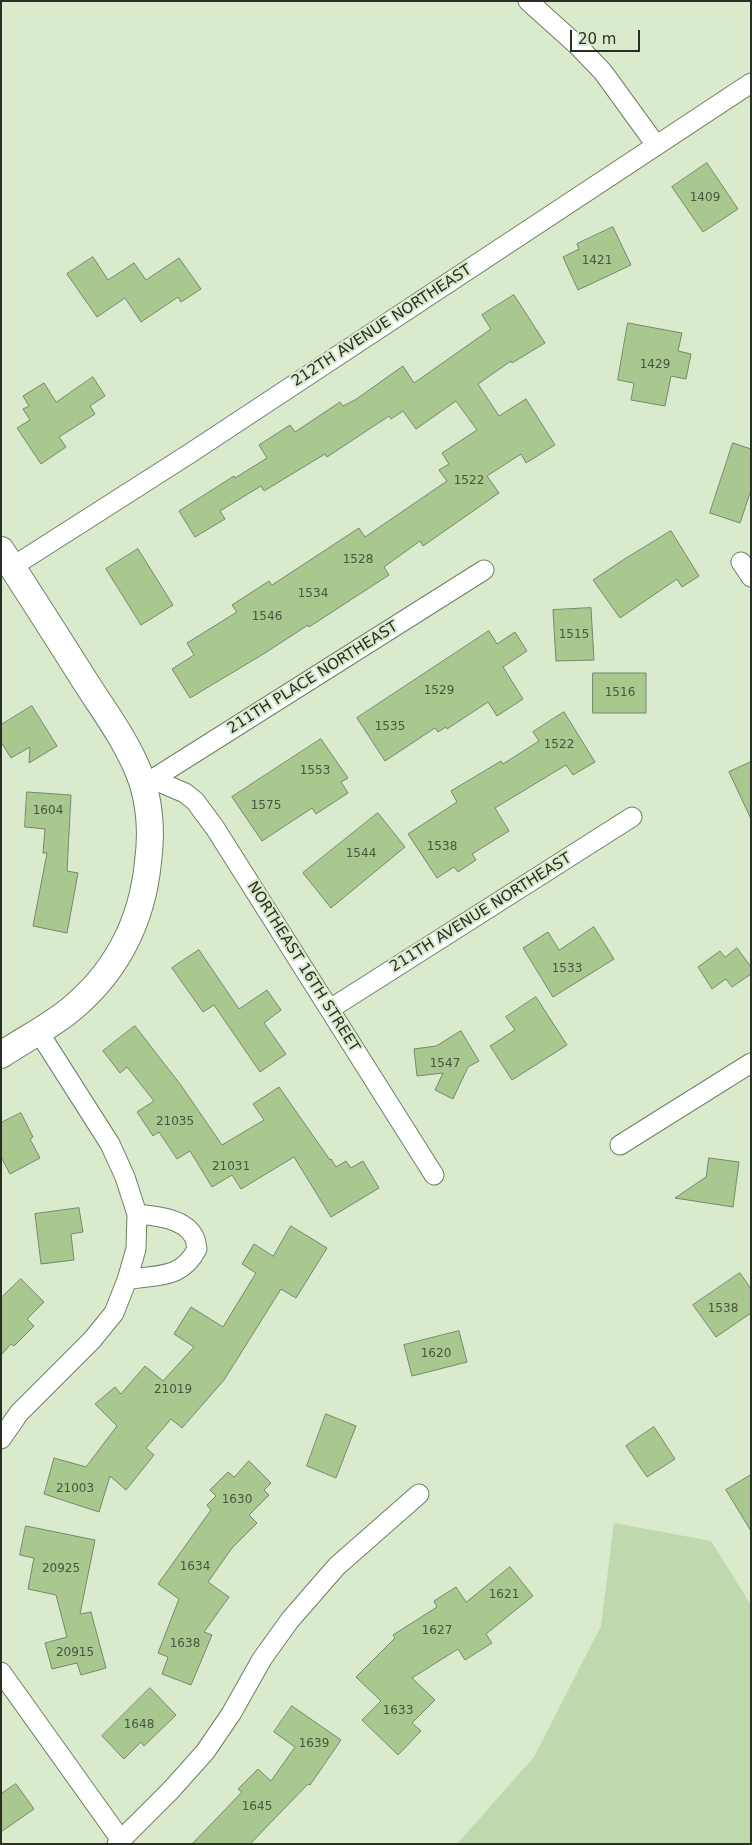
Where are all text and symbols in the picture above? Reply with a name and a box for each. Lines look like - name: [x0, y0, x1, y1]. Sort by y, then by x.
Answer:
- scale bar: [572, 20, 642, 52]
- text: 20 m: [578, 30, 616, 48]
- house number: 1409: [690, 191, 720, 205]
- house number: 1421: [582, 254, 612, 268]
- street label: 212TH AVENUE NORTHEAST: [289, 261, 475, 391]
- house number: 1429: [640, 358, 670, 372]
- house number: 1522: [454, 474, 484, 488]
- house number: 1528: [343, 553, 373, 567]
- house number: 1534: [298, 587, 328, 601]
- house number: 1546: [252, 610, 282, 624]
- street label: 211TH PLACE NORTHEAST: [224, 618, 402, 738]
- house number: 1515: [559, 628, 589, 642]
- house number: 1529: [424, 684, 454, 698]
- house number: 1516: [605, 686, 635, 700]
- house number: 1535: [375, 720, 405, 734]
- house number: 1522: [544, 738, 574, 752]
- house number: 1553: [300, 764, 330, 778]
- house number: 1575: [251, 799, 281, 813]
- house number: 1604: [33, 804, 63, 818]
- house number: 1538: [427, 840, 457, 854]
- house number: 1544: [346, 847, 376, 861]
- street label: 211TH AVENUE NORTHEAST: [387, 850, 575, 976]
- street label: NORTHEAST 16TH STREET: [243, 878, 363, 1056]
- house number: 1533: [552, 962, 582, 976]
- house number: 1547: [430, 1057, 460, 1071]
- house number: 21035: [156, 1115, 194, 1129]
- house number: 21031: [212, 1160, 250, 1174]
- house number: 1538: [708, 1302, 738, 1316]
- house number: 1620: [421, 1347, 451, 1361]
- house number: 21019: [154, 1383, 192, 1397]
- house number: 21003: [56, 1482, 94, 1496]
- house number: 1630: [222, 1493, 252, 1507]
- house number: 1634: [180, 1560, 210, 1574]
- house number: 20925: [42, 1562, 80, 1576]
- house number: 1621: [489, 1588, 519, 1602]
- house number: 1627: [422, 1624, 452, 1638]
- house number: 1638: [170, 1637, 200, 1651]
- house number: 20915: [56, 1646, 94, 1660]
- house number: 1633: [383, 1704, 413, 1718]
- house number: 1648: [124, 1718, 154, 1732]
- house number: 1639: [299, 1737, 329, 1751]
- house number: 1645: [242, 1800, 272, 1814]

